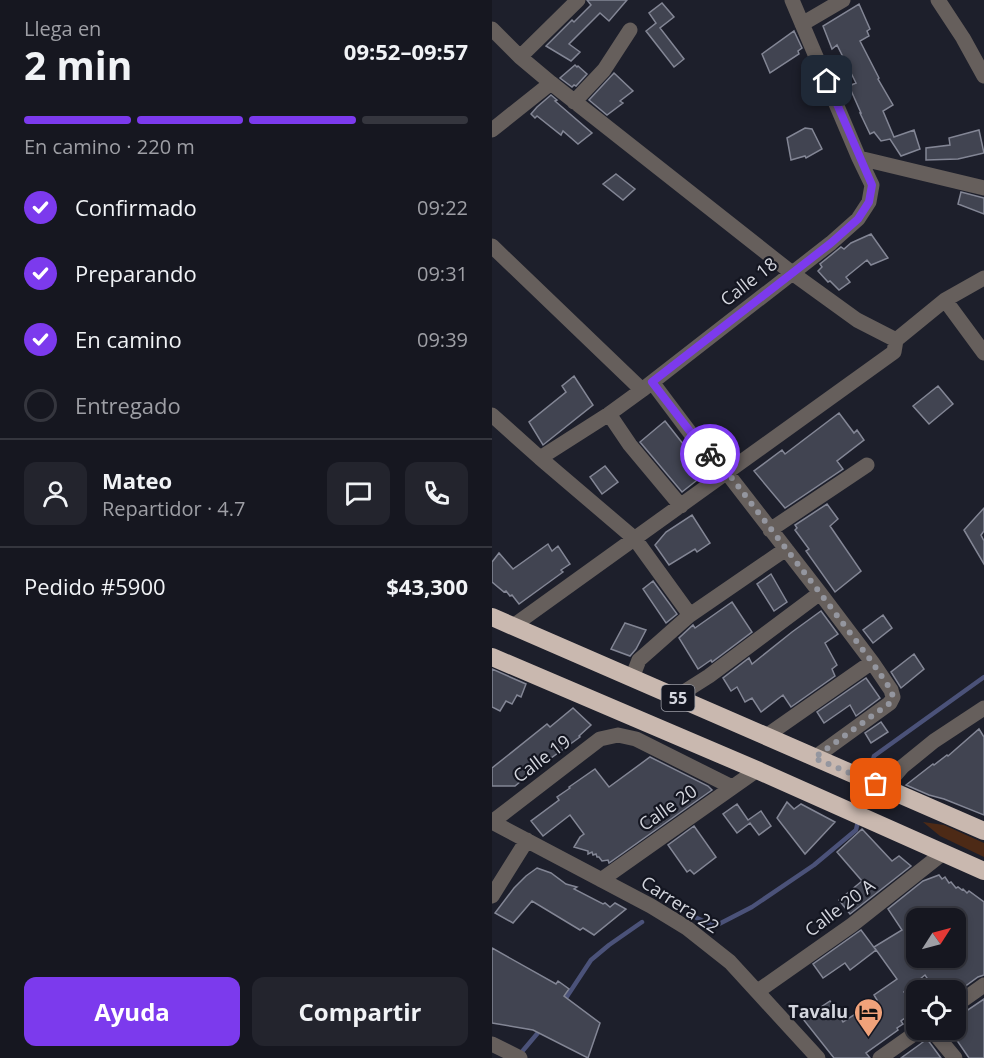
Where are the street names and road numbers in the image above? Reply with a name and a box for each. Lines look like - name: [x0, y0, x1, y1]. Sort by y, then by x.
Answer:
- street label: Calle 18: [715, 252, 782, 311]
- road number: 55: [662, 685, 694, 711]
- street label: Calle 19: [508, 729, 575, 788]
- street label: Calle 20: [634, 778, 701, 836]
- street label: Carrera 22: [637, 870, 724, 938]
- street label: Calle 20 A: [799, 873, 880, 941]

